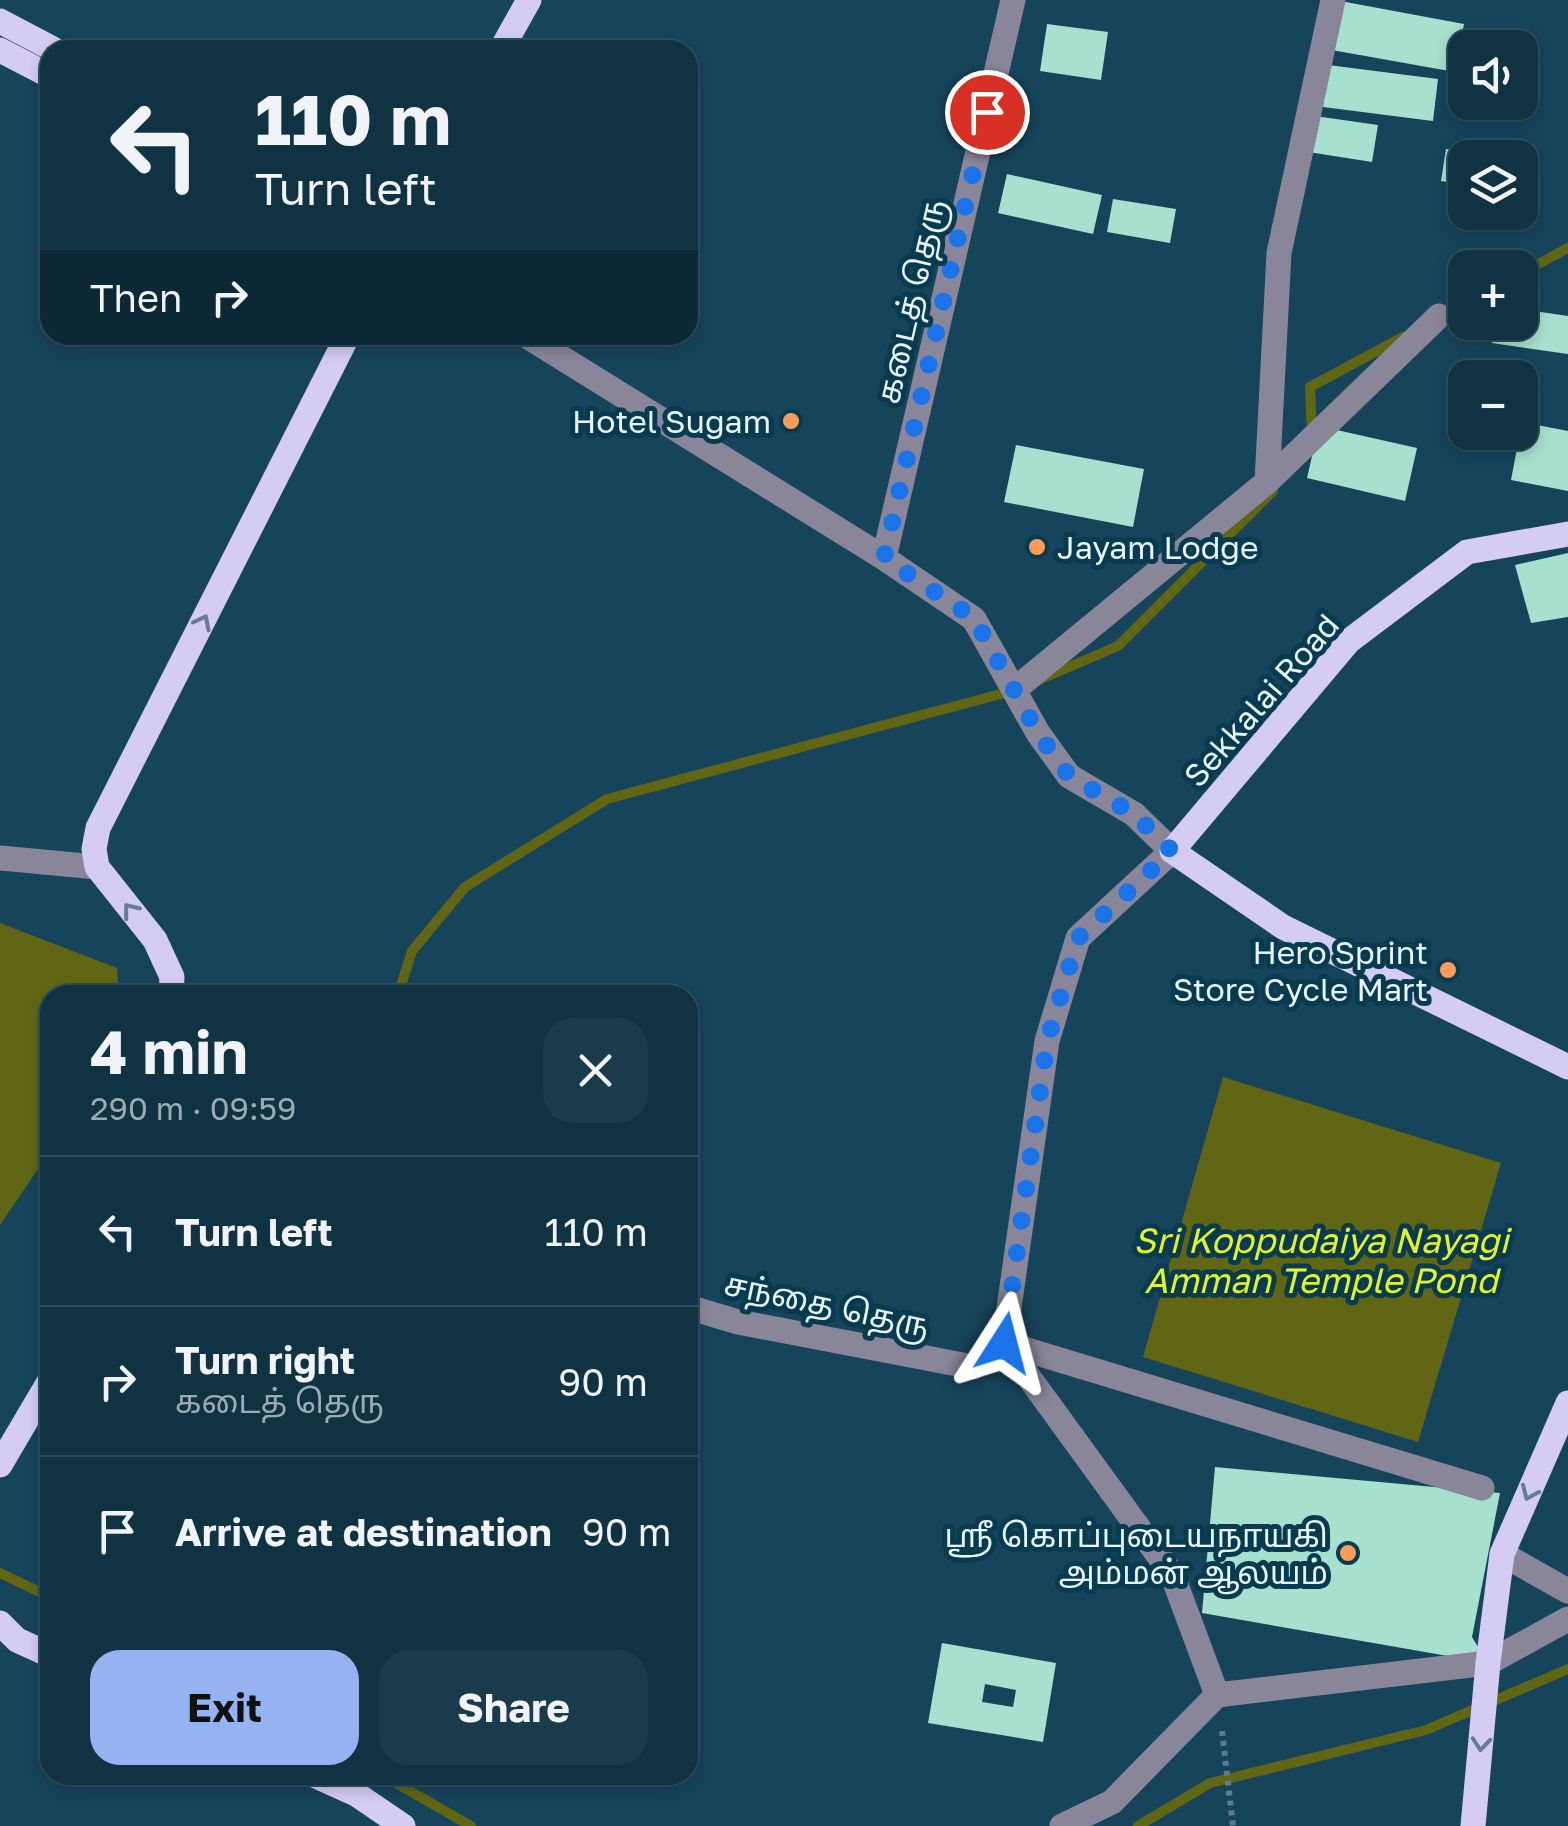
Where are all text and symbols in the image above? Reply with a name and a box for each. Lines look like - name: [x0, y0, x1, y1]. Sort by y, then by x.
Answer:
- map controls: [1448, 30, 1538, 450]
- button: sound: [1448, 30, 1538, 120]
- pin: [945, 70, 1030, 155]
- text: 110 m: [255, 76, 451, 160]
- icon: left: [90, 80, 220, 210]
- icon: arrive: [960, 85, 1015, 140]
- button: layers: [1448, 140, 1538, 230]
- text: Turn left: [255, 161, 437, 215]
- street label: கடைத் தெரு: [868, 195, 956, 408]
- button: +: [1448, 250, 1538, 340]
- icon: right: [202, 270, 257, 325]
- text: Then: [90, 275, 182, 320]
- button: −: [1448, 360, 1538, 450]
- place label: Hotel Sugam: [572, 402, 771, 440]
- marker: Hotel Sugam: [780, 410, 802, 432]
- place label: Jayam Lodge: [1057, 528, 1259, 566]
- marker: Jayam Lodge: [1026, 536, 1048, 558]
- street label: Sekkalai Road: [1176, 606, 1346, 794]
- one-way arrow: [190, 614, 210, 632]
- one-way arrow: [124, 903, 142, 921]
- place label: Hero Sprint Store Cycle Mart: [1173, 933, 1428, 1008]
- marker: Hero Sprint Store Cycle Mart: [1437, 959, 1459, 981]
- text: 4 min: [90, 1015, 248, 1087]
- button: close: [543, 1018, 648, 1123]
- text: 290 m · 09:59: [90, 1089, 296, 1127]
- icon: left: [90, 1204, 145, 1259]
- text: Turn left: [175, 1209, 333, 1254]
- text: 110 m: [544, 1209, 648, 1254]
- water label: Sri Koppudaiya Nayagi Amman Temple Pond: [1133, 1219, 1512, 1301]
- street label: சந்தை தெரு: [720, 1264, 933, 1348]
- position arrow: [952, 1291, 1056, 1395]
- text: Turn right: [175, 1337, 355, 1382]
- icon: right: [90, 1354, 145, 1409]
- text: 90 m: [558, 1359, 648, 1404]
- text: கடைத் தெரு: [175, 1382, 384, 1420]
- one-way arrow: [1521, 1483, 1541, 1501]
- icon: arrive: [90, 1504, 145, 1559]
- text: Arrive at destination: [175, 1509, 552, 1554]
- text: 90 m: [582, 1509, 671, 1554]
- place label: ஸ்ரீ கொப்புடையநாயகி அம்மன் ஆலயம்: [945, 1516, 1328, 1595]
- marker: ஸ்ரீ கொப்புடையநாயகி அம்மன் ஆலயம்: [1337, 1542, 1359, 1564]
- button: Exit: [90, 1650, 359, 1765]
- button: Share: [379, 1650, 648, 1765]
- one-way arrow: [1471, 1737, 1493, 1753]

